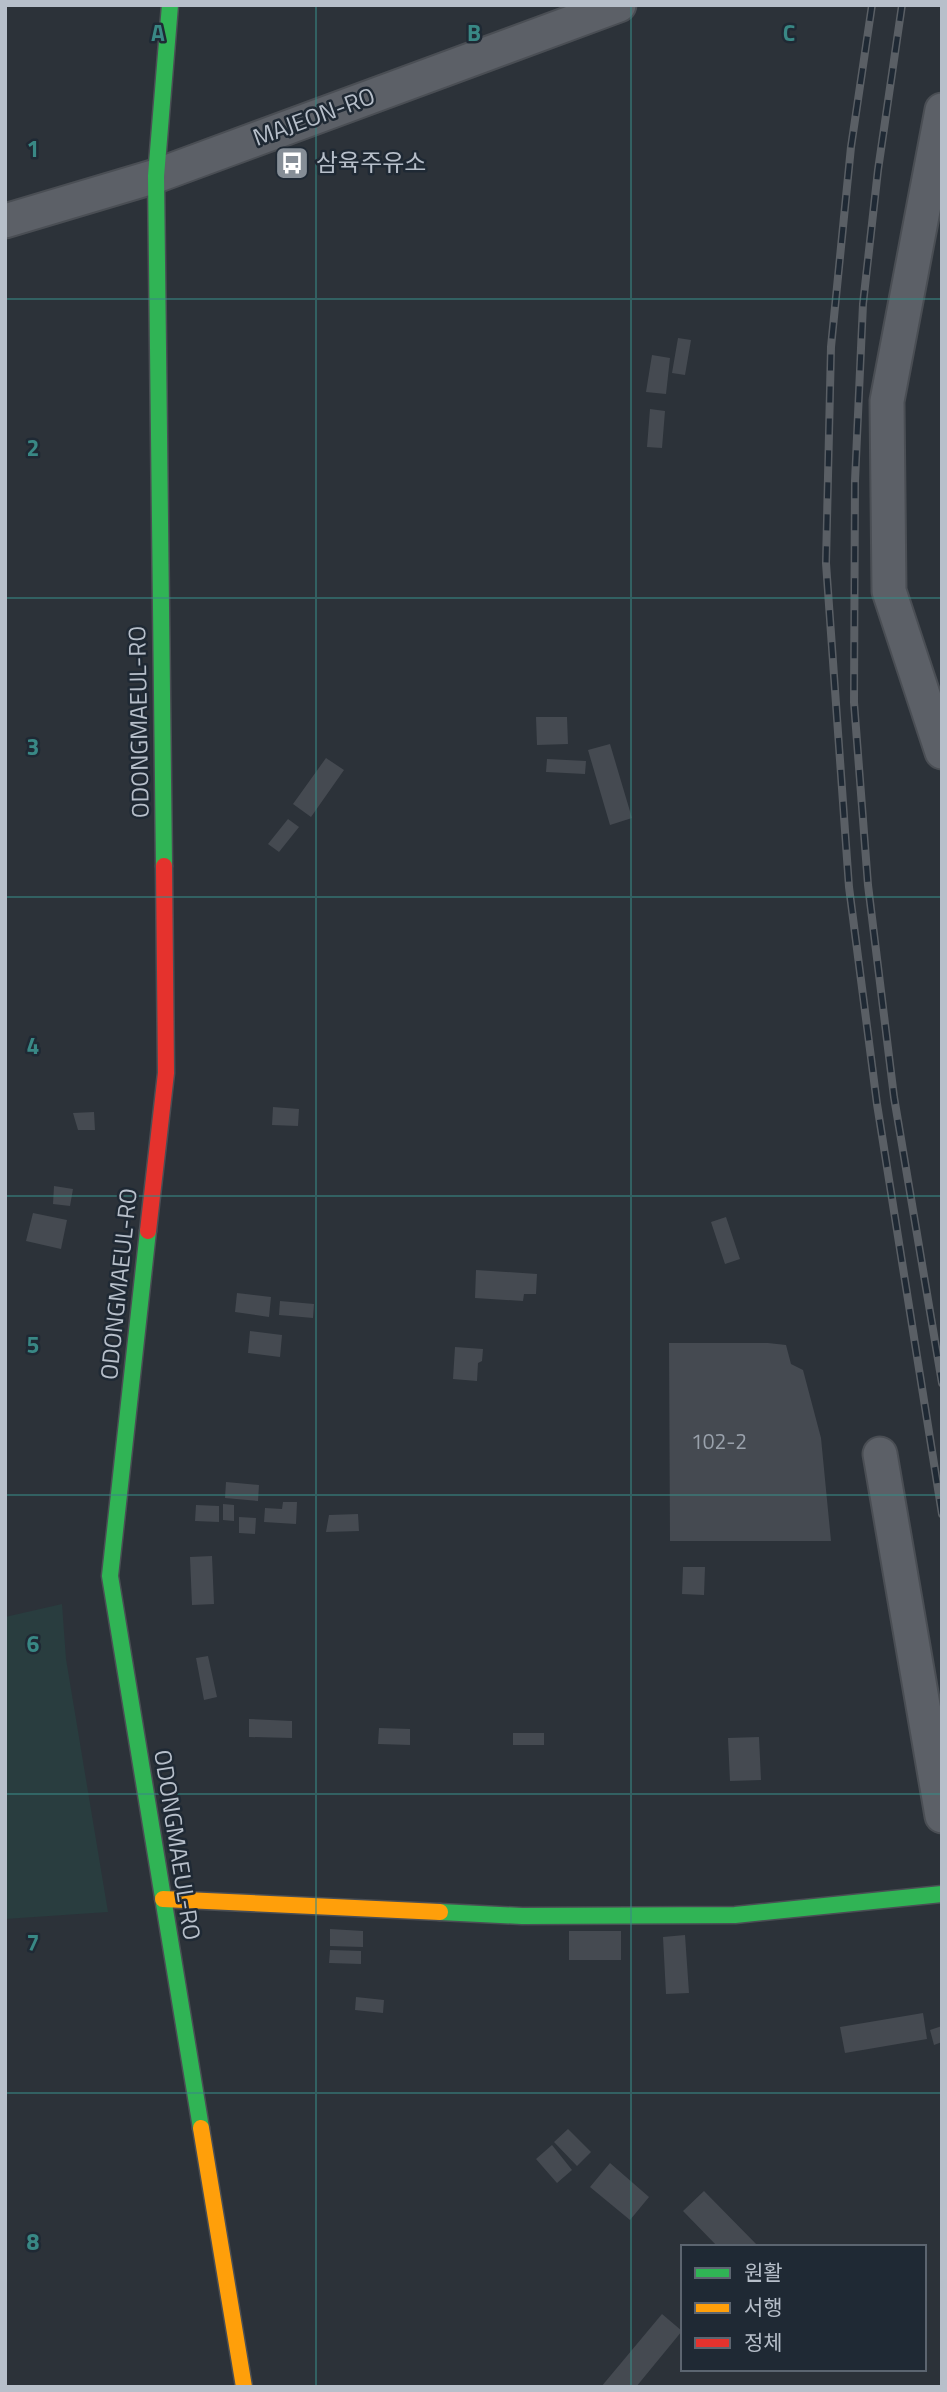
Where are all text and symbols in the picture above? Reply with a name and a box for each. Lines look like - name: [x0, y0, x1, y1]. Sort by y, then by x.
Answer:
- text: A: [151, 15, 165, 50]
- text: B: [467, 15, 481, 50]
- text: C: [783, 15, 795, 50]
- street label: MAJEON-RO: [248, 77, 380, 155]
- text: 1: [27, 131, 39, 166]
- bus stop icon: 삼육주유소: [273, 144, 311, 182]
- place label: 삼육주유소: [316, 144, 426, 180]
- text: 2: [27, 430, 39, 465]
- street label: ODONGMAEUL-RO: [118, 626, 158, 818]
- text: 3: [27, 729, 39, 764]
- text: 4: [27, 1028, 39, 1063]
- street label: ODONGMAEUL-RO: [90, 1186, 146, 1381]
- text: 5: [27, 1327, 39, 1362]
- house number: 102-2: [691, 1425, 747, 1457]
- text: 6: [27, 1626, 40, 1661]
- street label: ODONGMAEUL-RO: [145, 1747, 211, 1943]
- text: 7: [27, 1925, 39, 1960]
- text: 8: [27, 2224, 40, 2259]
- legend: [681, 2245, 926, 2371]
- text: 원활: [744, 2256, 783, 2288]
- text: 서행: [744, 2291, 783, 2323]
- text: 정체: [744, 2326, 783, 2358]

